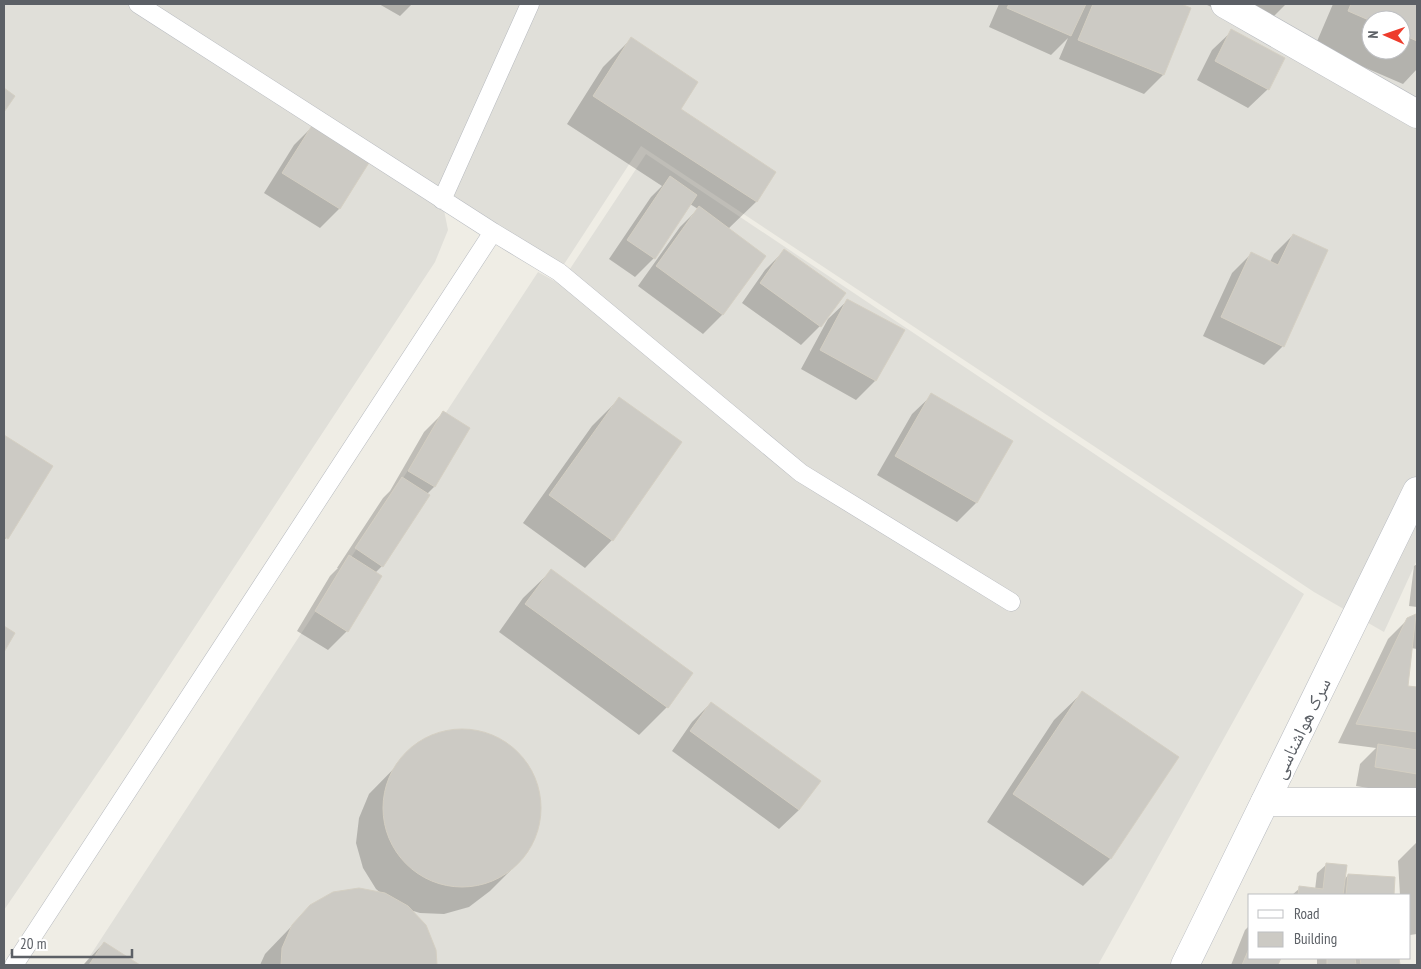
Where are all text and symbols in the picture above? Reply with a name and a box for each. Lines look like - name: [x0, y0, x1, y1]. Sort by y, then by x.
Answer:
- north arrow: [1361, 10, 1411, 60]
- text: N: [1364, 30, 1382, 39]
- street label: سرک هواشناسی: [1266, 674, 1336, 782]
- legend: [1248, 894, 1411, 959]
- text: Road: [1294, 904, 1320, 923]
- scale bar: [12, 926, 132, 958]
- text: Building: [1294, 929, 1337, 948]
- text: 20 m: [20, 934, 46, 953]

